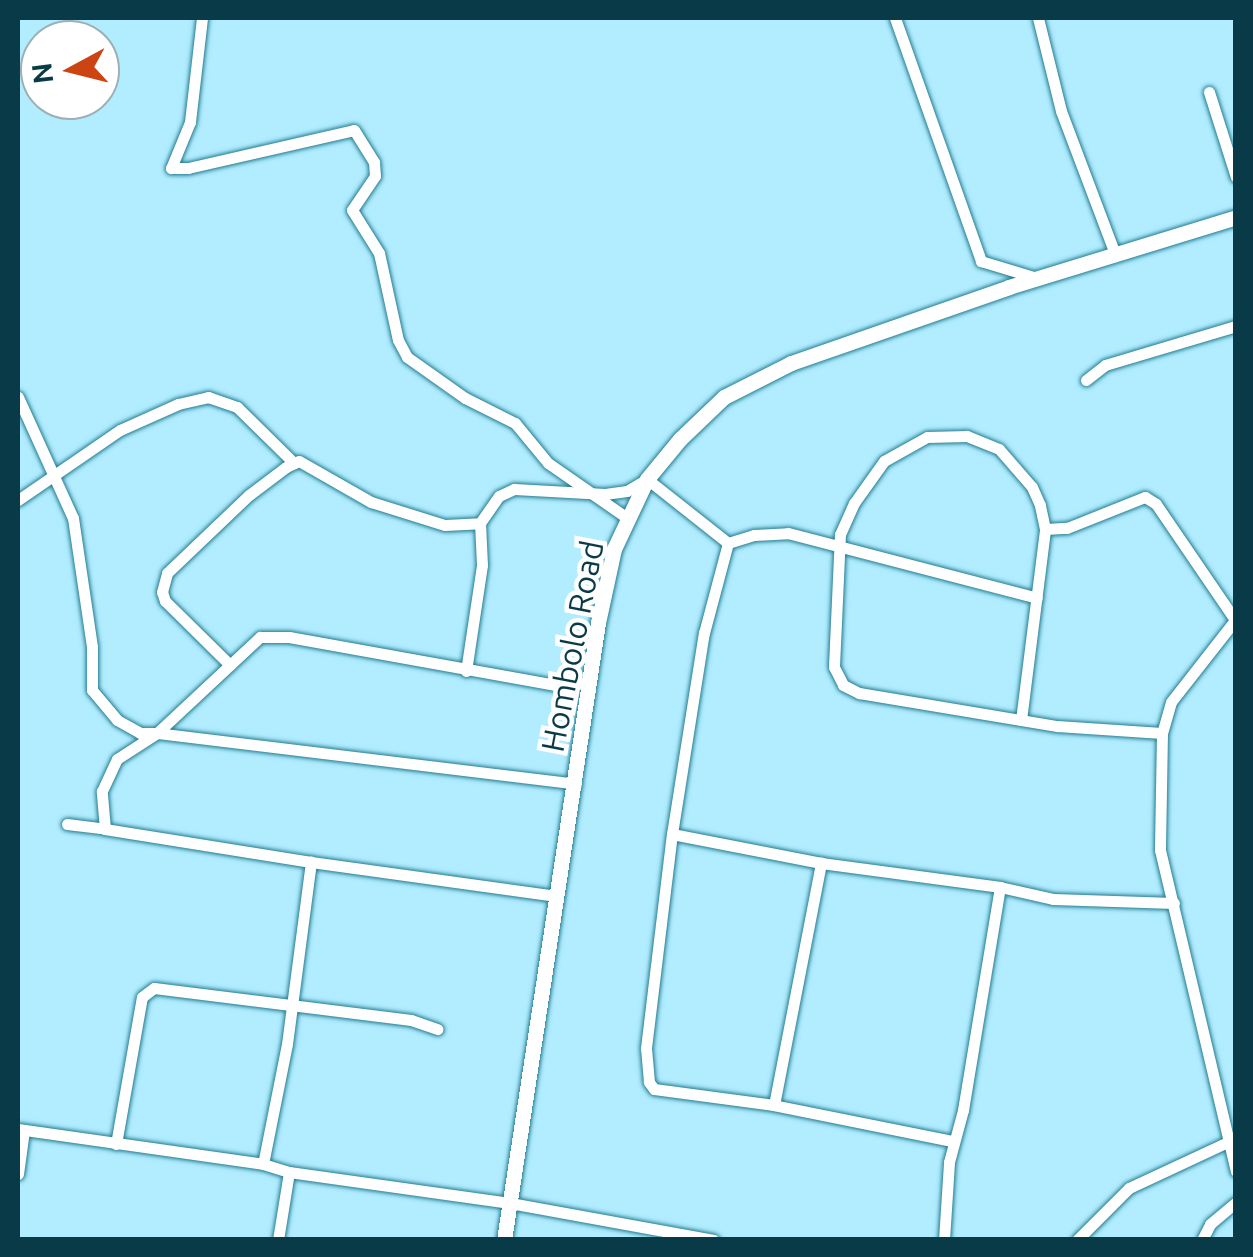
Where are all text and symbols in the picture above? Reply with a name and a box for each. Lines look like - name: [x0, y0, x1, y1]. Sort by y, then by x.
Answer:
- north arrow: [20, 20, 120, 120]
- text: N: [25, 61, 58, 86]
- street label: Hombolo Road: [533, 537, 611, 755]

